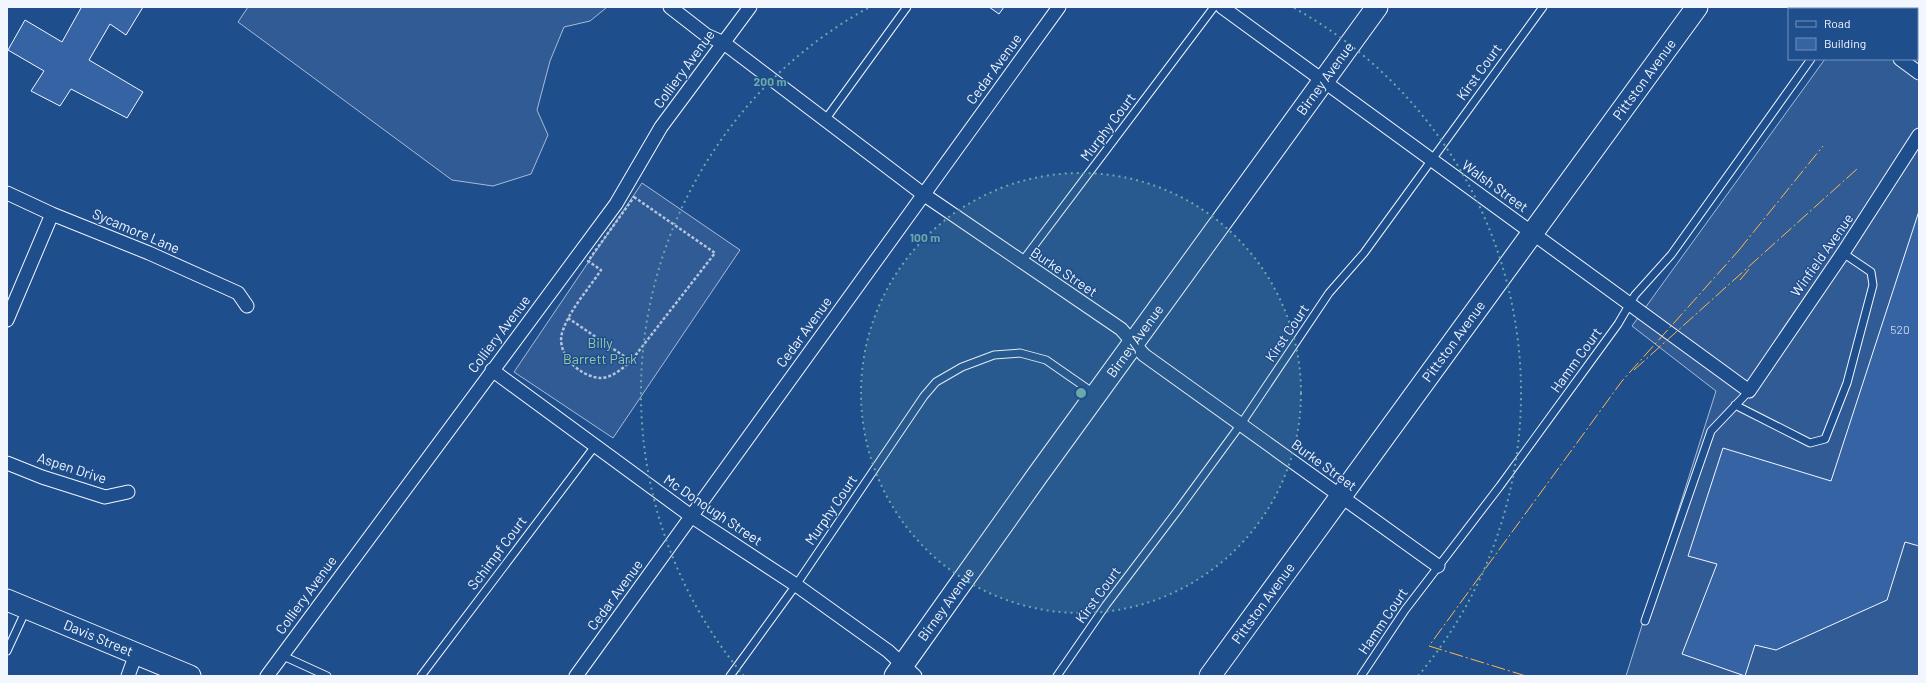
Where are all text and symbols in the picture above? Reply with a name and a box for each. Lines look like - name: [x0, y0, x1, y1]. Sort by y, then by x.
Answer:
- legend: [1788, 8, 1918, 60]
- text: Road: [1824, 16, 1851, 30]
- street label: Colliery Avenue: [649, 26, 718, 111]
- street label: Cedar Avenue: [962, 30, 1025, 107]
- street label: Pittston Avenue: [1609, 35, 1679, 123]
- text: Building: [1824, 36, 1866, 50]
- street label: Birney Avenue: [1292, 39, 1357, 118]
- street label: Kirst Court: [1452, 40, 1505, 103]
- text: 200 m: [754, 74, 786, 88]
- street label: Murphy Court: [1076, 89, 1139, 164]
- street label: Walsh Street: [1459, 156, 1532, 215]
- street label: Sycamore Lane: [90, 204, 182, 257]
- street label: Winfield Avenue: [1787, 210, 1857, 300]
- text: 100 m: [910, 230, 940, 244]
- street label: Burke Street: [1028, 243, 1101, 300]
- street label: Colliery Avenue: [464, 292, 533, 376]
- street label: Cedar Avenue: [772, 293, 835, 370]
- street label: Pittston Avenue: [1418, 297, 1488, 385]
- street label: Birney Avenue: [1102, 301, 1167, 381]
- street label: Kirst Court: [1261, 301, 1312, 365]
- house number: 520: [1890, 322, 1910, 336]
- street label: Hamm Court: [1546, 324, 1605, 396]
- park label: Billy Barrett Park: [563, 334, 637, 367]
- centre of rings: [1074, 386, 1088, 400]
- street label: Burke Street: [1288, 435, 1360, 494]
- street label: Aspen Drive: [35, 448, 109, 487]
- street label: Mc Donough Street: [661, 470, 766, 549]
- street label: Murphy Court: [801, 471, 860, 548]
- street label: Schimpf Court: [463, 513, 530, 593]
- street label: Colliery Avenue: [271, 552, 340, 637]
- street label: Cedar Avenue: [583, 556, 646, 633]
- street label: Pittston Avenue: [1227, 559, 1298, 647]
- street label: Kirst Court: [1071, 563, 1124, 626]
- street label: Birney Avenue: [914, 564, 977, 644]
- street label: Hamm Court: [1354, 584, 1411, 657]
- street label: Davis Street: [61, 616, 136, 659]

